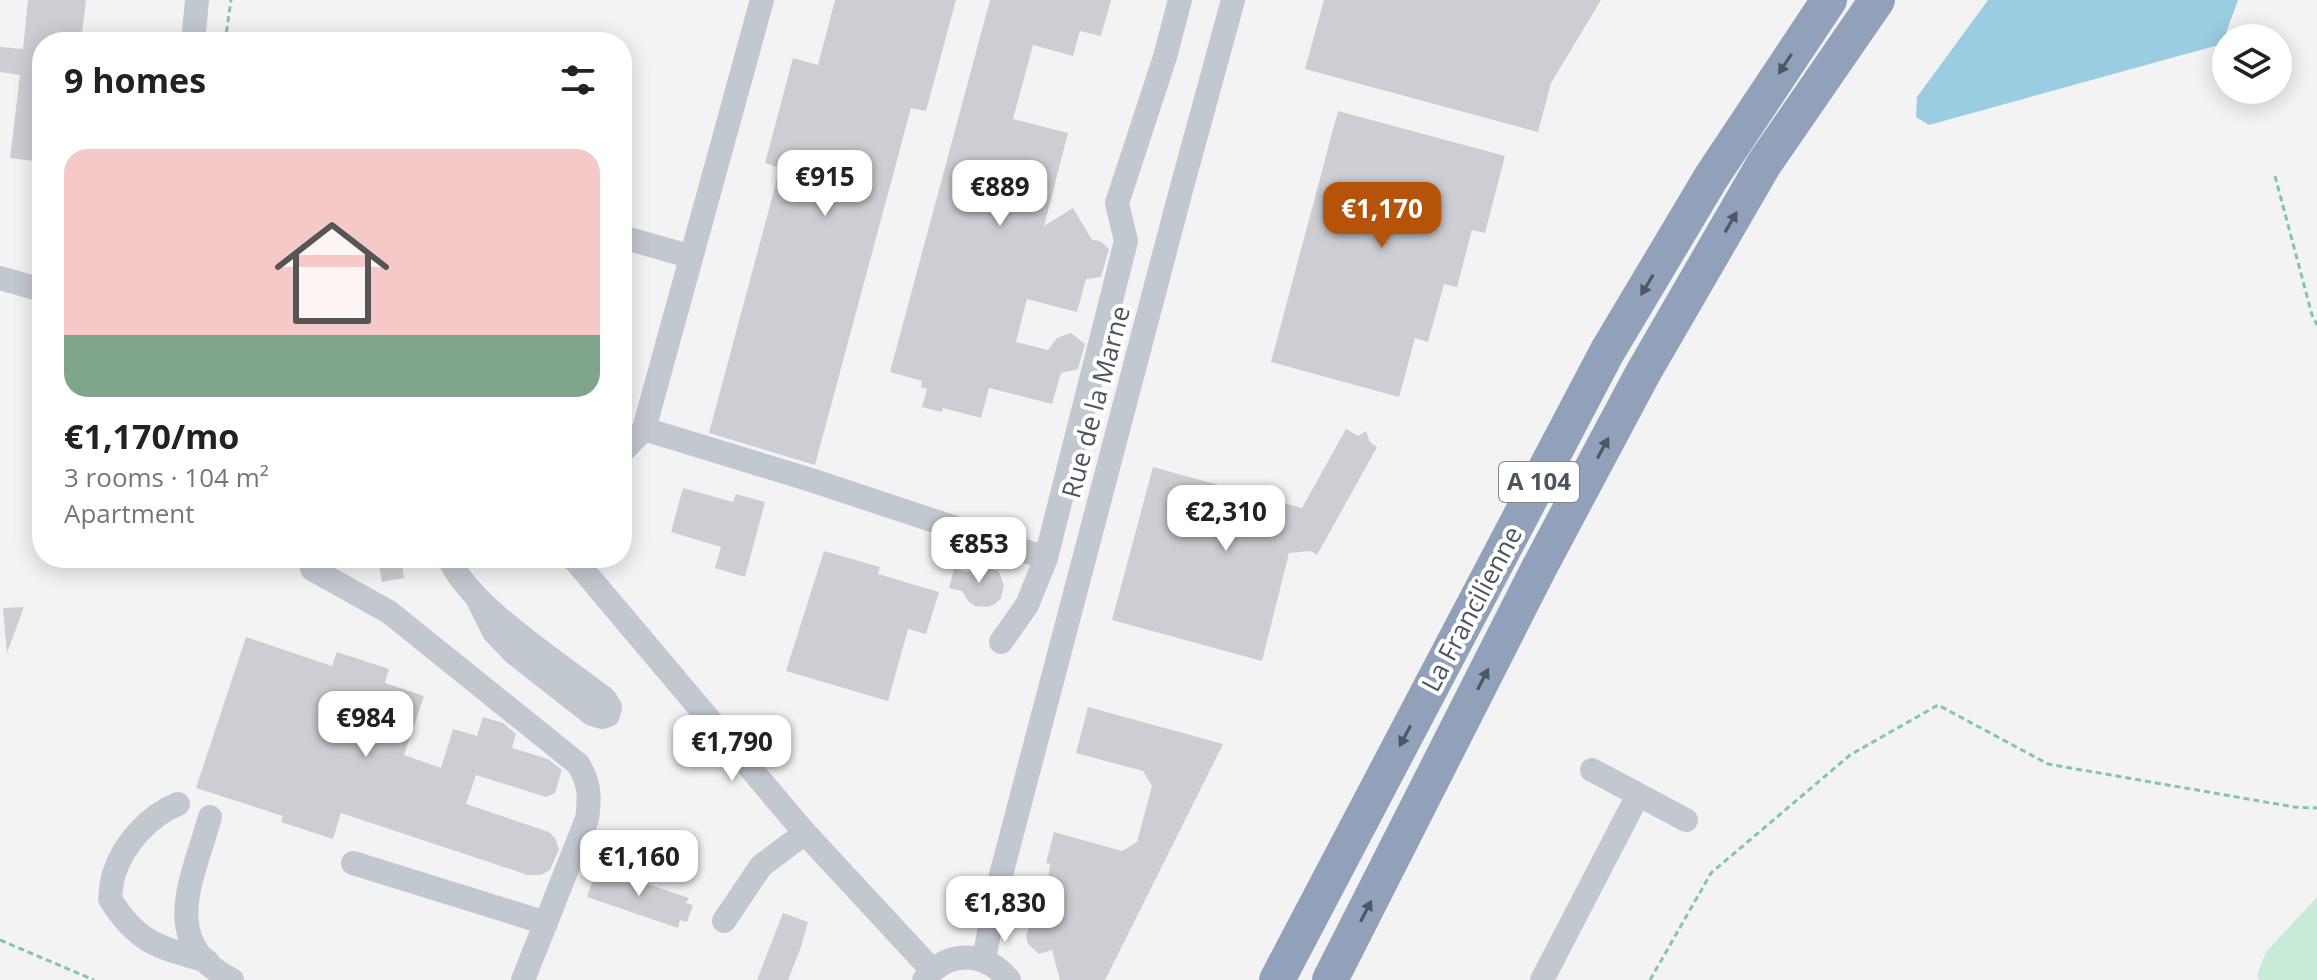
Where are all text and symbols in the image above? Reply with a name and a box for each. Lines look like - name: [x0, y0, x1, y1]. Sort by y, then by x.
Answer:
- map controls: [2212, 24, 2292, 104]
- button: layers: [2212, 24, 2292, 104]
- one-way arrow: [1778, 53, 1792, 75]
- text: 9 homes: [64, 57, 206, 103]
- icon: filters: [556, 58, 600, 102]
- pin: €915: [778, 150, 872, 218]
- text: €915: [795, 158, 855, 194]
- pin: €889: [953, 160, 1047, 228]
- text: €889: [970, 168, 1030, 204]
- pin: €1,170: [1317, 182, 1447, 250]
- text: €1,170: [1341, 190, 1423, 226]
- icon: home: [260, 201, 404, 345]
- one-way arrow: [1724, 211, 1738, 233]
- one-way arrow: [1640, 274, 1654, 296]
- street label: Rue de la Marne: [1052, 302, 1138, 502]
- text: €1,170/mo: [64, 413, 239, 459]
- one-way arrow: [1597, 437, 1610, 460]
- text: 3 rooms · 104 m²: [64, 459, 269, 495]
- road number: A 104: [1499, 462, 1579, 502]
- pin: €2,310: [1161, 485, 1291, 553]
- text: €2,310: [1185, 493, 1267, 529]
- text: Apartment: [64, 495, 195, 531]
- pin: €853: [932, 517, 1026, 585]
- street label: La Francilienne: [1412, 520, 1530, 698]
- text: €853: [949, 525, 1009, 561]
- one-way arrow: [1476, 667, 1490, 690]
- pin: €984: [319, 691, 413, 759]
- text: €984: [336, 699, 396, 735]
- pin: €1,790: [667, 715, 797, 783]
- text: €1,790: [691, 723, 773, 759]
- one-way arrow: [1399, 724, 1412, 747]
- pin: €1,160: [574, 830, 704, 898]
- text: €1,160: [598, 838, 680, 874]
- pin: €1,830: [940, 876, 1070, 944]
- text: €1,830: [964, 884, 1046, 920]
- one-way arrow: [1359, 899, 1372, 922]

